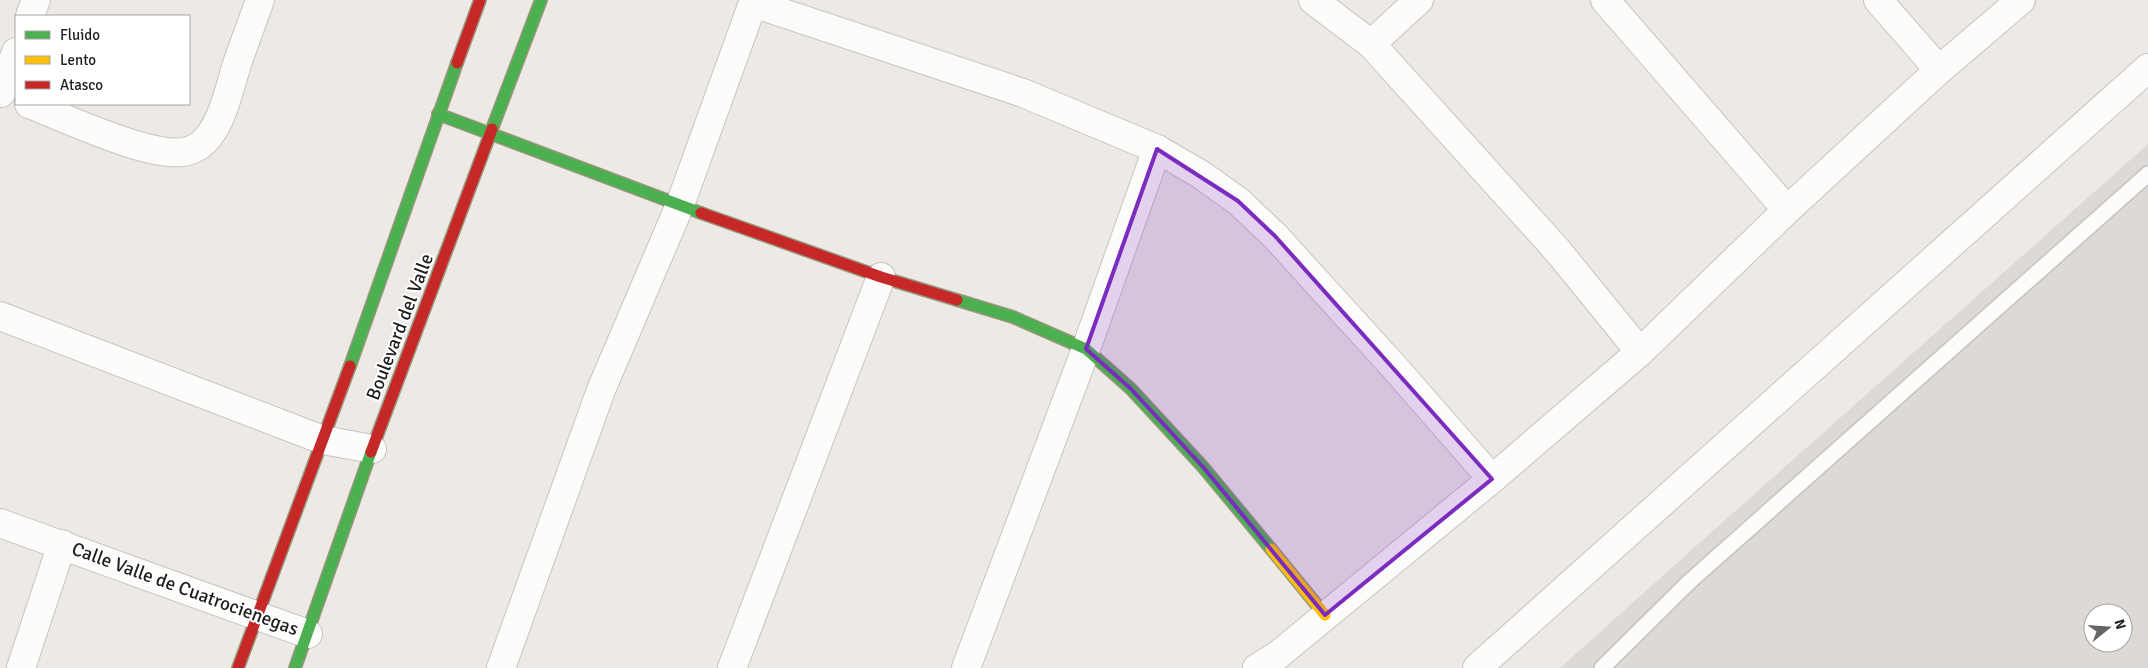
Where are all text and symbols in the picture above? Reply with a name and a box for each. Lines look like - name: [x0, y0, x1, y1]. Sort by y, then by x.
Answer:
- legend: [15, 15, 190, 105]
- text: Fluido: [60, 26, 100, 44]
- text: Lento: [60, 51, 96, 69]
- text: Atasco: [60, 76, 103, 94]
- street label: Boulevard del Valle: [361, 250, 439, 404]
- street label: Calle Valle de Cuatrocienegas: [68, 537, 302, 641]
- north arrow: [2083, 603, 2133, 653]
- text: N: [2110, 617, 2130, 631]

